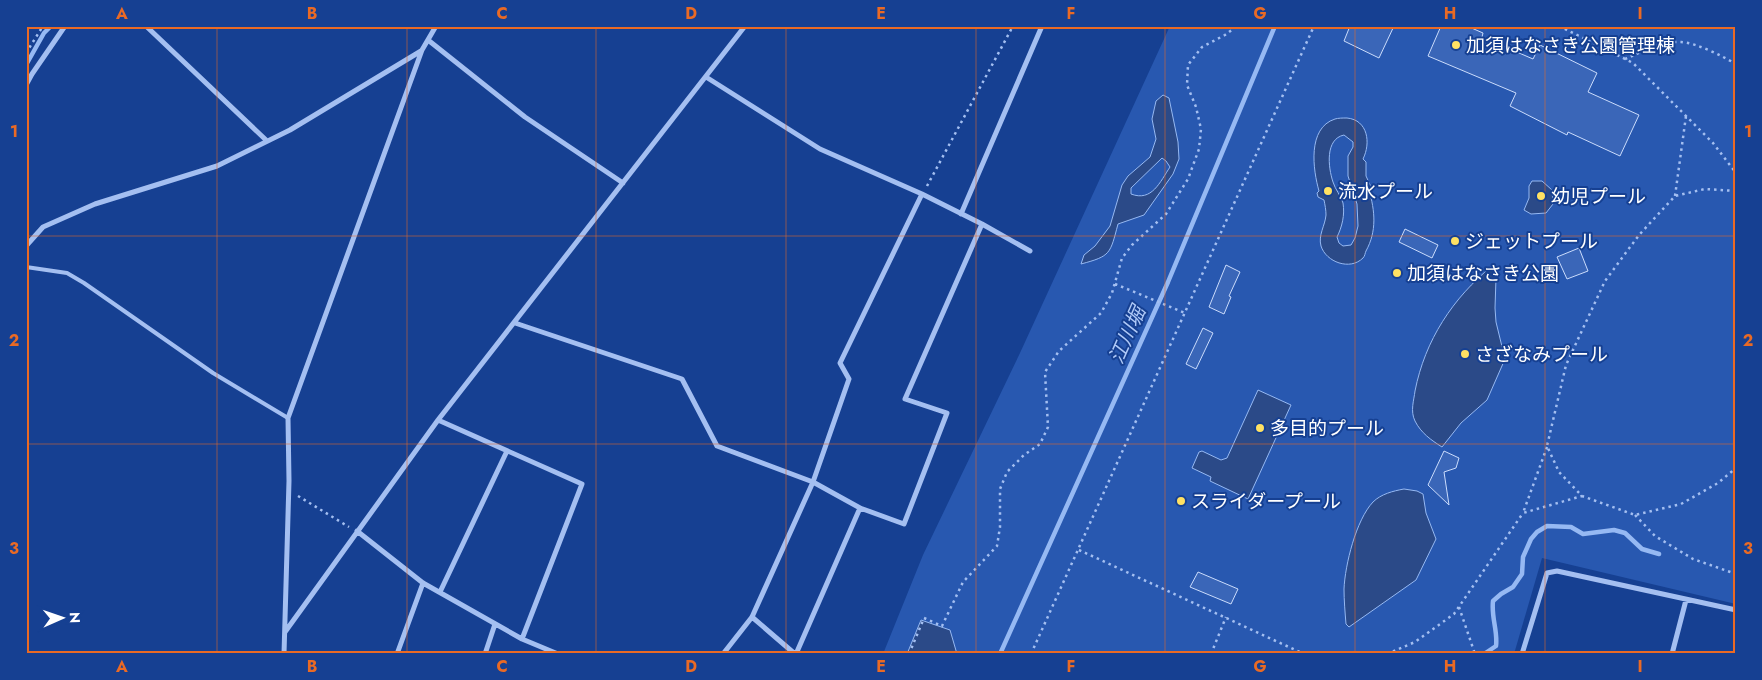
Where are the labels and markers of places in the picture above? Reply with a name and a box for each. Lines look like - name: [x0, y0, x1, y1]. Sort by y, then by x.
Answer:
- place label: 加須はなさき公園管理棟: [1466, 32, 1675, 59]
- marker: 加須はなさき公園管理棟: [1450, 39, 1462, 51]
- place label: 流水プール: [1338, 178, 1433, 205]
- place label: 幼児プール: [1551, 183, 1646, 210]
- marker: 流水プール: [1322, 185, 1334, 197]
- marker: 幼児プール: [1535, 190, 1547, 202]
- place label: ジェットプール: [1465, 228, 1598, 255]
- marker: ジェットプール: [1449, 235, 1461, 247]
- place label: 加須はなさき公園: [1407, 260, 1559, 287]
- marker: 加須はなさき公園: [1391, 267, 1403, 279]
- place label: さざなみプール: [1475, 341, 1608, 368]
- marker: さざなみプール: [1459, 348, 1471, 360]
- place label: 多目的プール: [1270, 415, 1384, 442]
- marker: 多目的プール: [1254, 422, 1266, 434]
- place label: スライダープール: [1191, 488, 1341, 515]
- marker: スライダープール: [1175, 495, 1187, 507]

